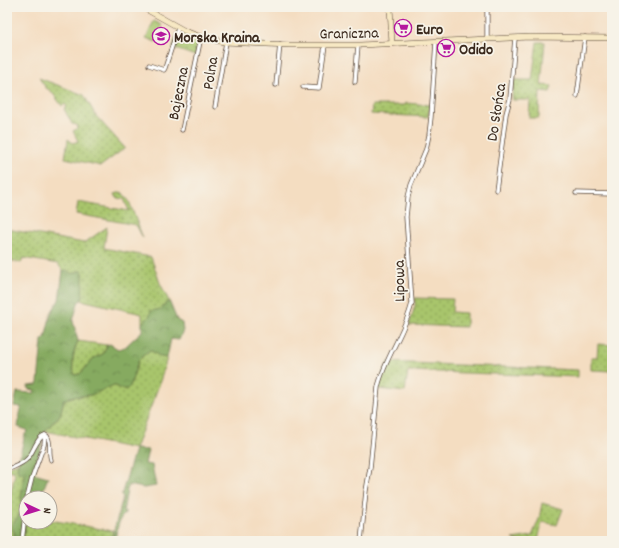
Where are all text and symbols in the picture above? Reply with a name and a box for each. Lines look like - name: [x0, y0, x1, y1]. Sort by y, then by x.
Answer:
- supermarket icon: Euro: [393, 18, 413, 38]
- place label: Euro: [416, 19, 443, 42]
- street label: Graniczna: [319, 22, 379, 47]
- school or university icon: Morska Kraina: [151, 26, 171, 46]
- place label: Morska Kraina: [174, 27, 261, 50]
- supermarket icon: Odido: [436, 38, 456, 58]
- place label: Odido: [459, 39, 493, 62]
- street label: Polna: [198, 55, 225, 92]
- street label: Bajeczna: [163, 64, 196, 122]
- street label: Do Słońca: [482, 81, 513, 143]
- street label: Lipowa: [389, 259, 412, 302]
- north arrow: [18, 490, 58, 530]
- text: N: [38, 507, 54, 514]

